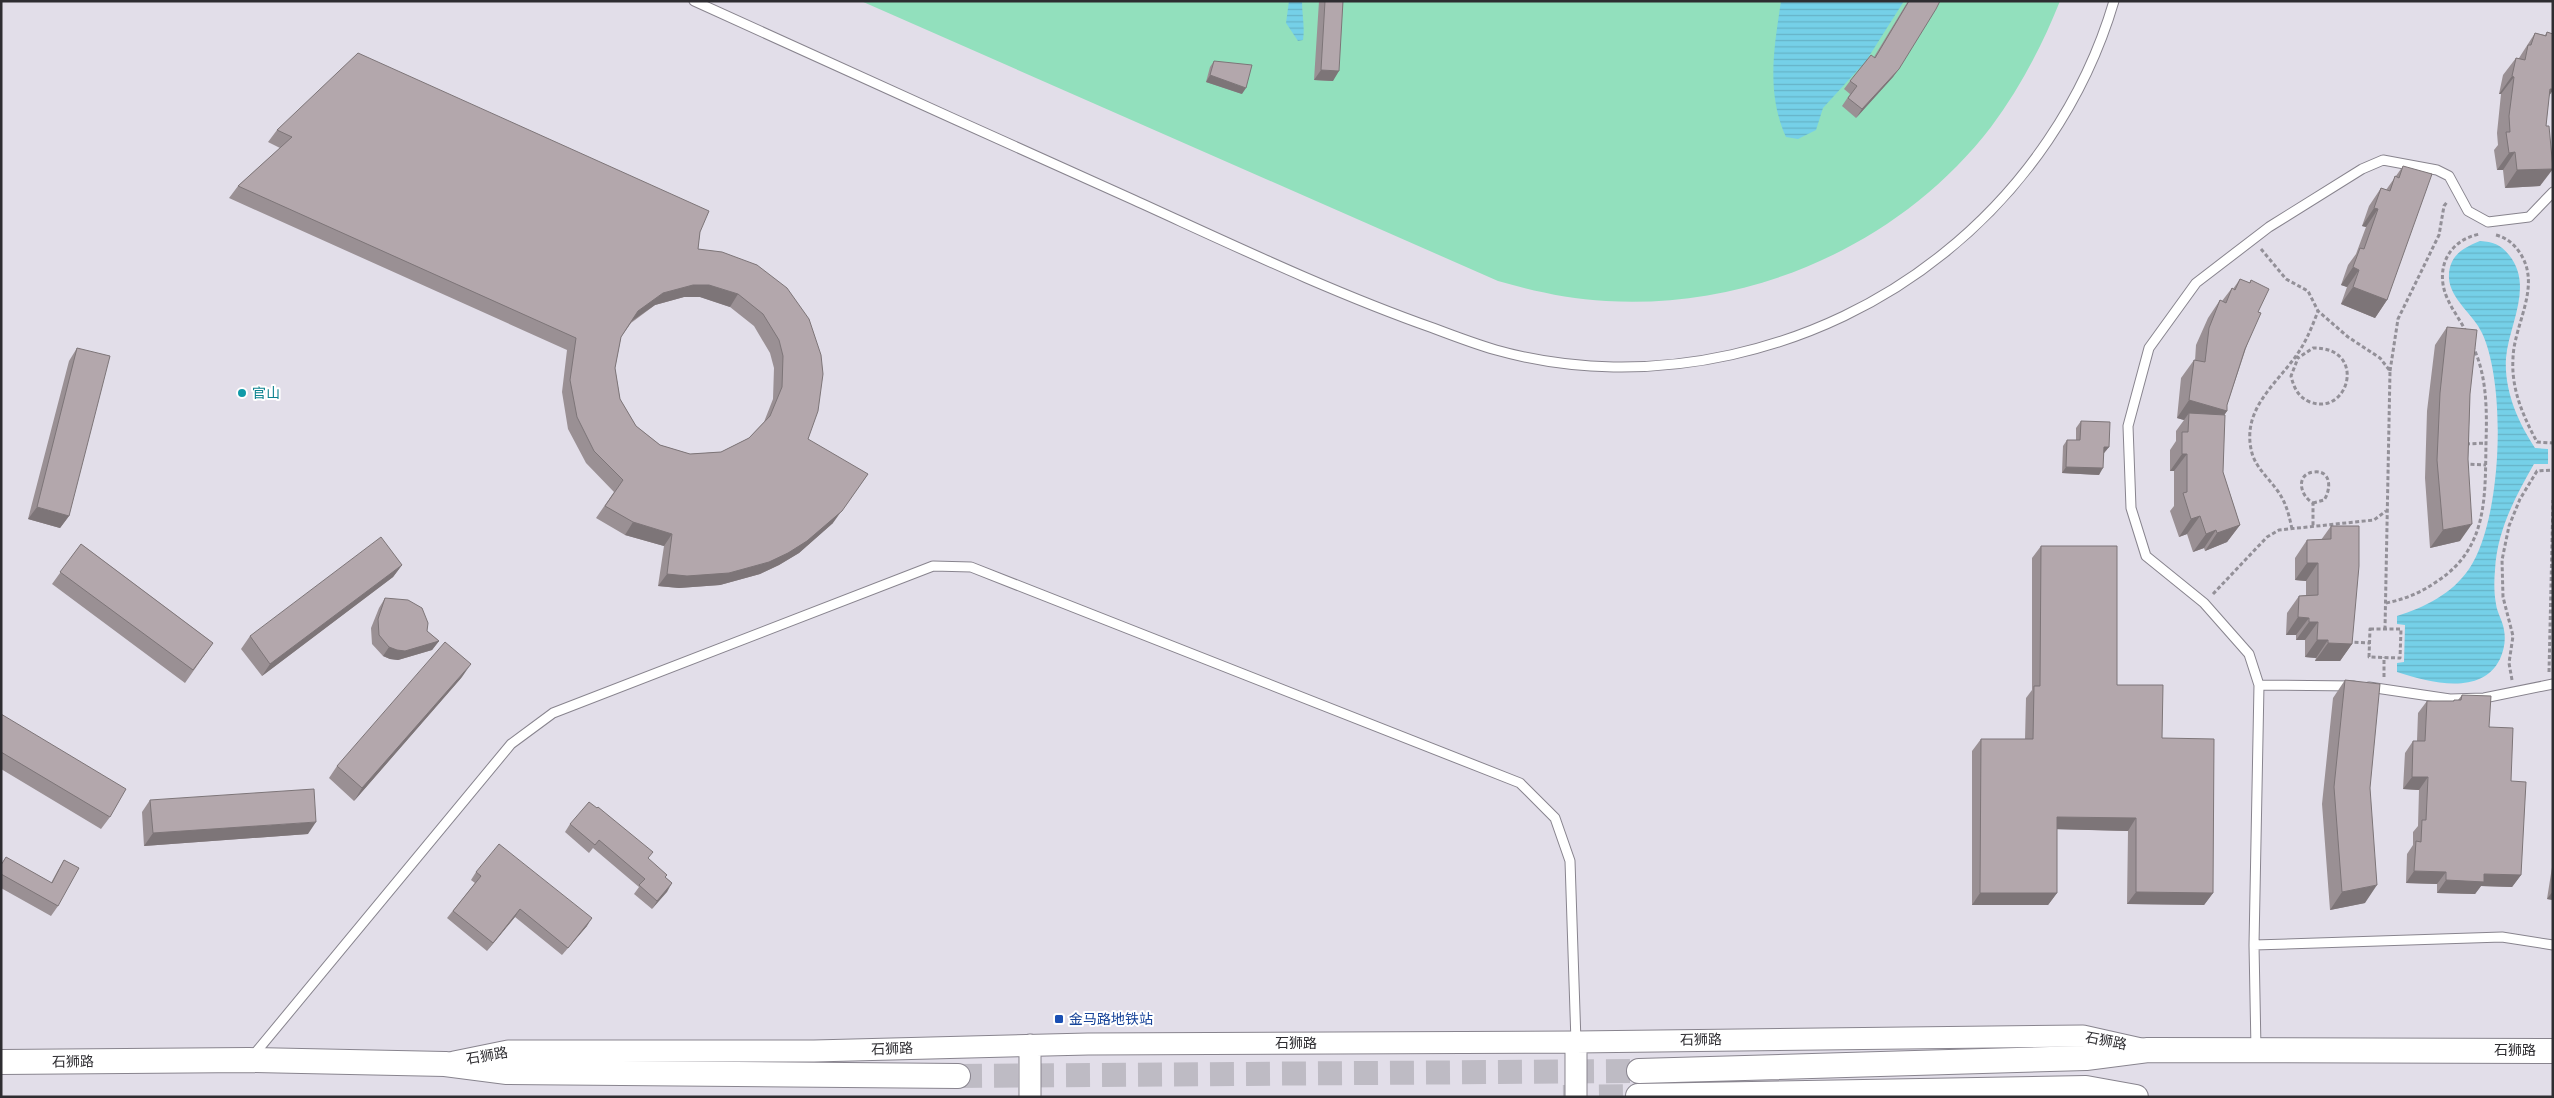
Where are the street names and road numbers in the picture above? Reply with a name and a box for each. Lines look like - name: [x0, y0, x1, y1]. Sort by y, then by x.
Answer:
- street label: 石狮路: [2084, 1029, 2128, 1053]
- street label: 石狮路: [1680, 1031, 1722, 1049]
- street label: 石狮路: [1275, 1035, 1317, 1052]
- street label: 石狮路: [871, 1040, 913, 1058]
- street label: 石狮路: [2494, 1042, 2536, 1059]
- street label: 石狮路: [465, 1044, 509, 1068]
- street label: 石狮路: [52, 1053, 94, 1071]

